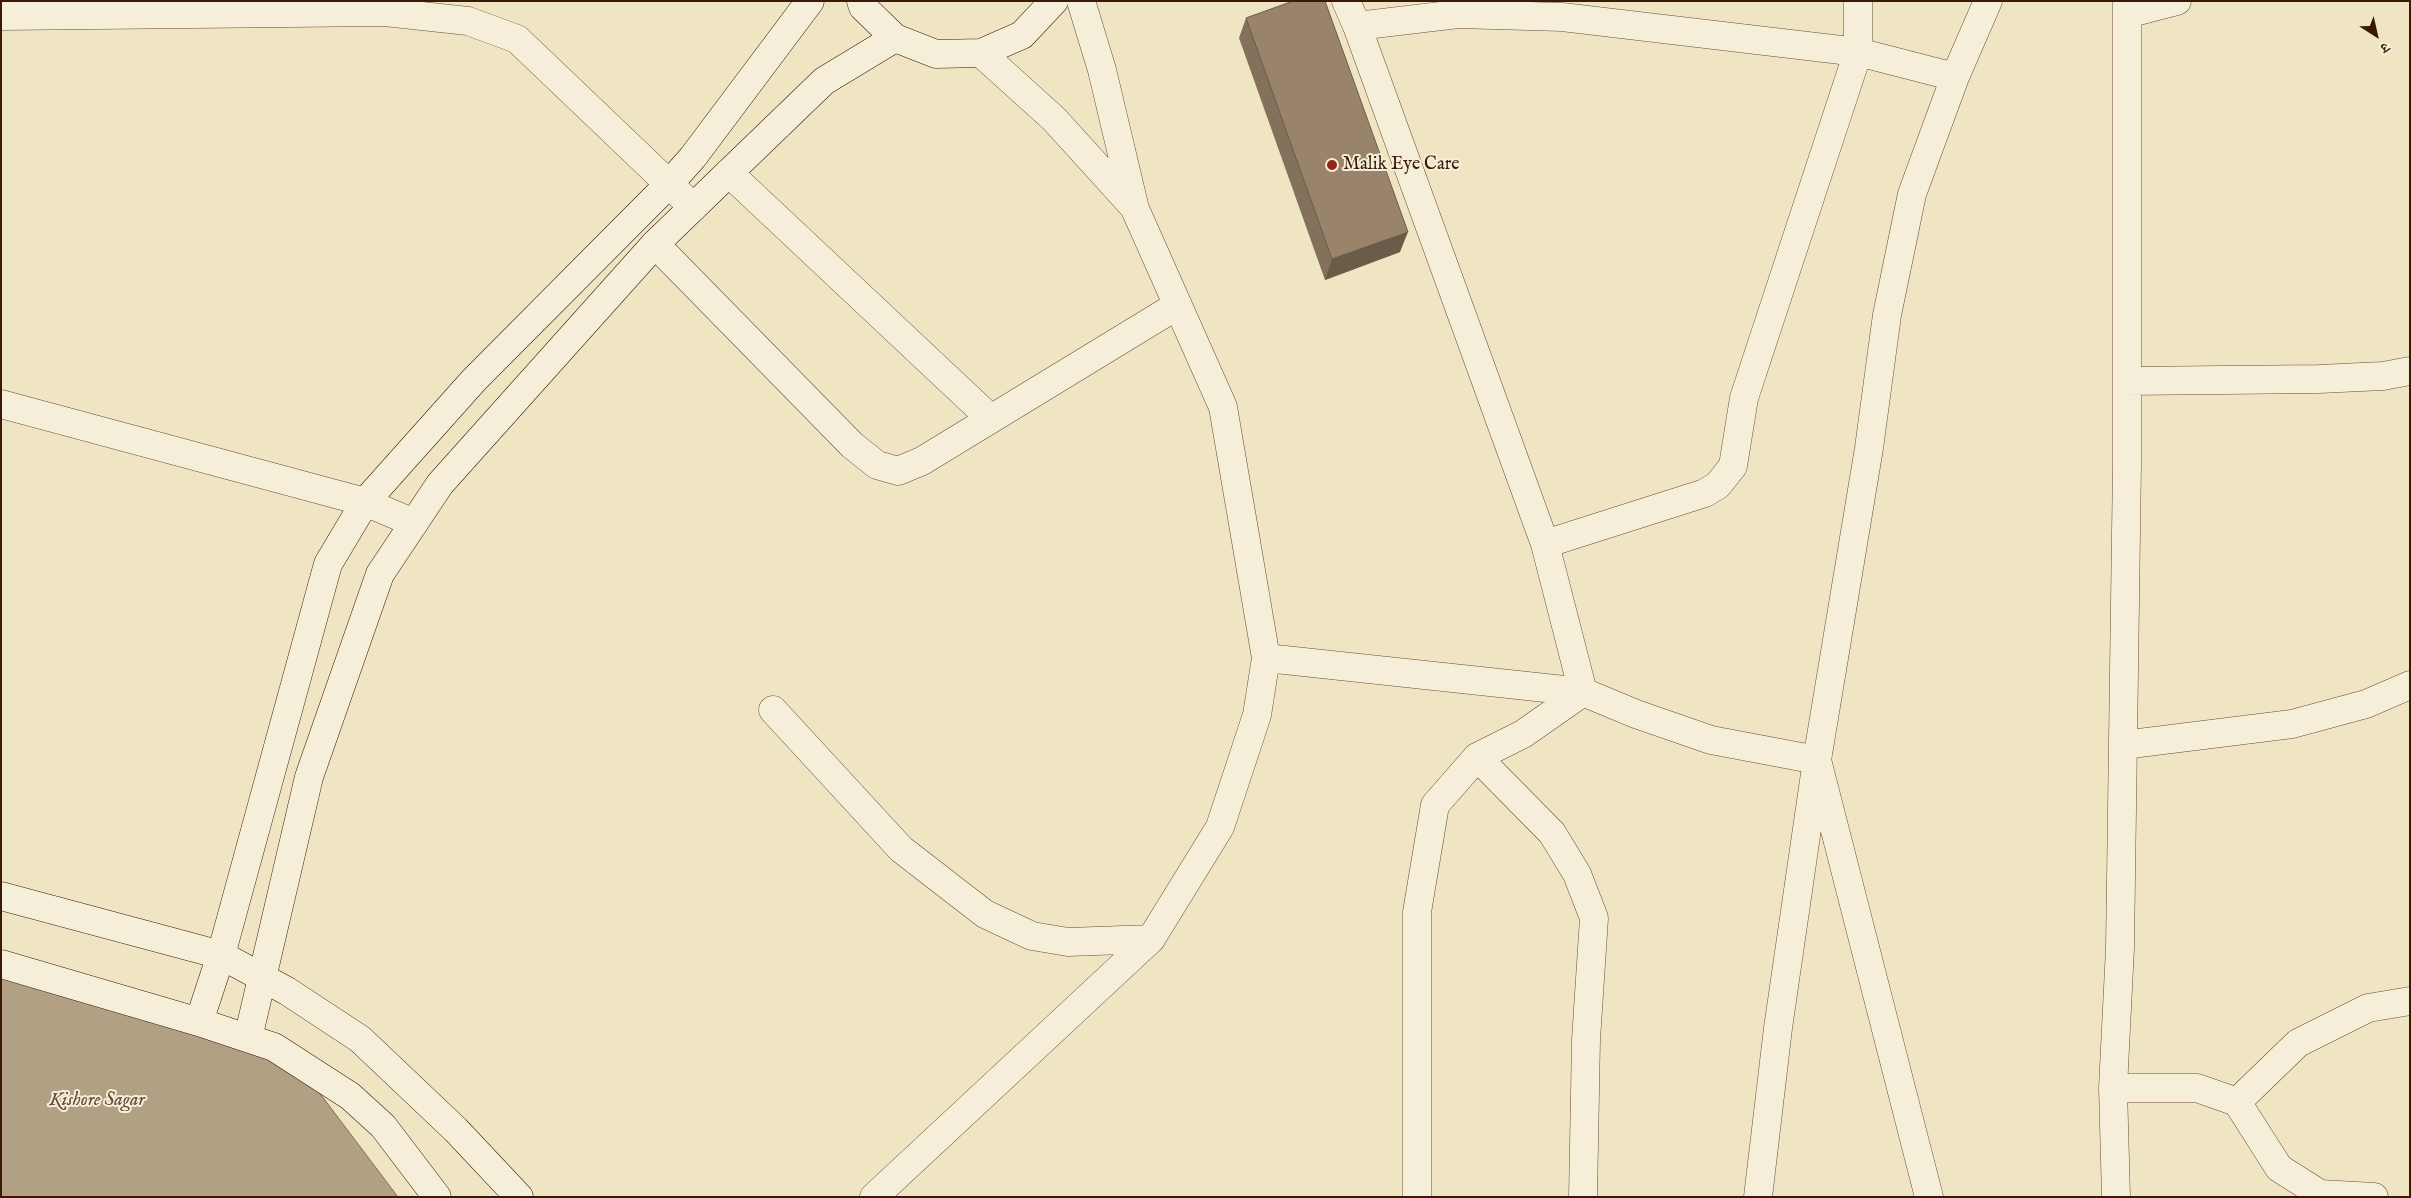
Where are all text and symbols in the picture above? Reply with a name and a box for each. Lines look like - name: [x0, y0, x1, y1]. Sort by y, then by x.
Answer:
- north arrow: [2351, 10, 2401, 60]
- text: उ: [2377, 38, 2393, 57]
- place label: Malik Eye Care: [1343, 154, 1460, 176]
- marker: Malik Eye Care: [1325, 158, 1339, 172]
- water label: Kishore Sagar: [49, 1090, 145, 1112]

